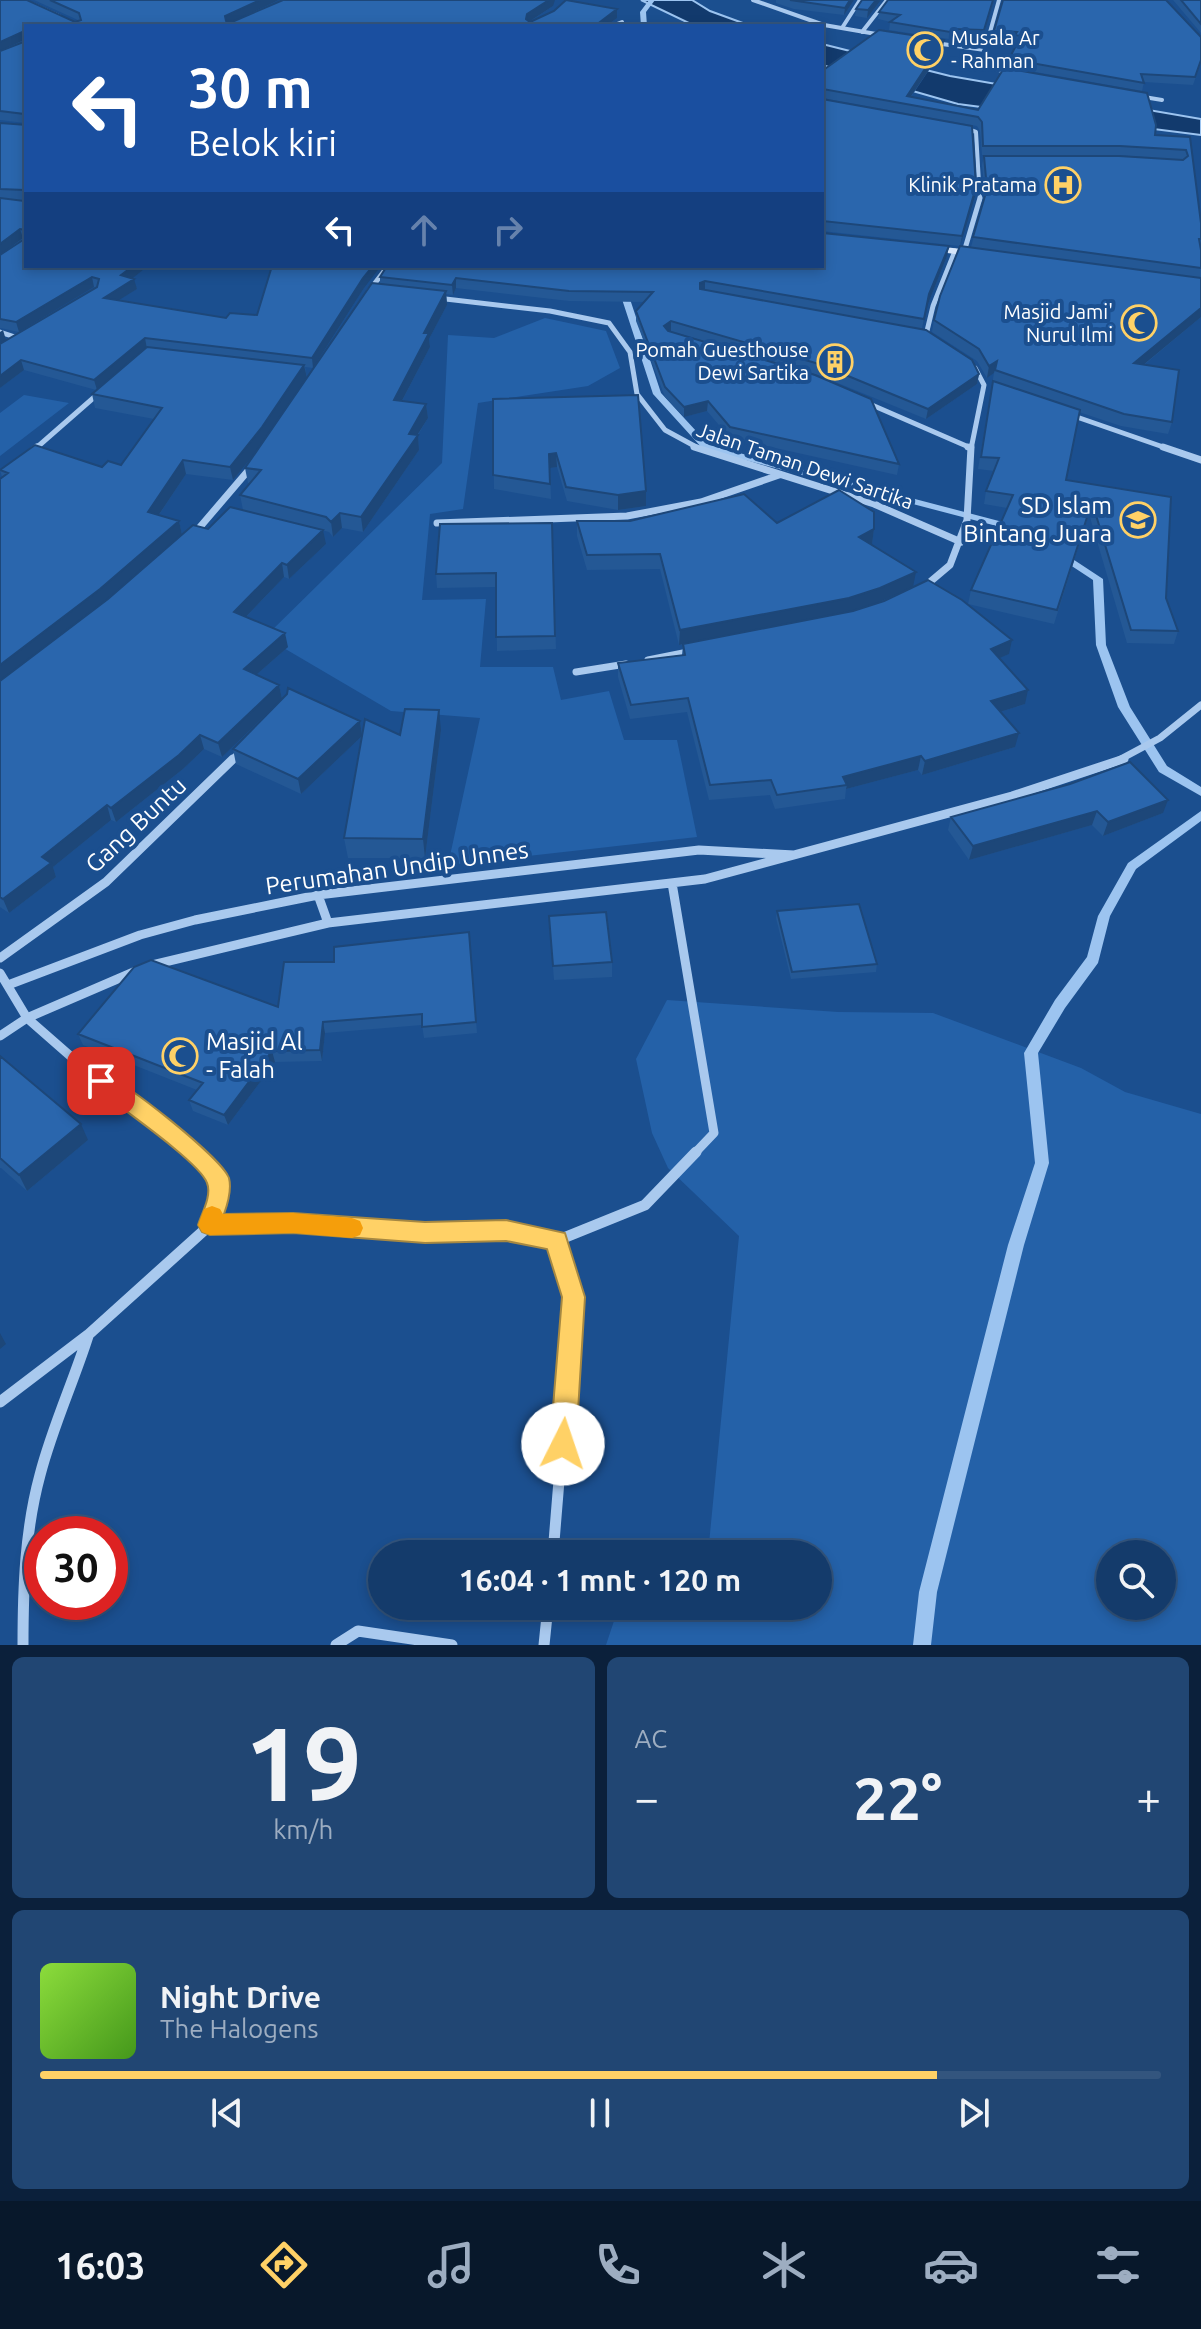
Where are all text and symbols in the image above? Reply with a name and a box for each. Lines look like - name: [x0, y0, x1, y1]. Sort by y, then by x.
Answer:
- place label: Musala Ar - Rahman: [951, 26, 1040, 72]
- mosque icon: Musala Ar - Rahman: [906, 31, 944, 69]
- icon: left: [56, 56, 160, 160]
- text: 30 m: [188, 56, 313, 119]
- text: Belok kiri: [188, 122, 337, 163]
- hospital icon: Klinik Pratama: [1044, 166, 1082, 204]
- place label: Klinik Pratama: [908, 173, 1037, 196]
- icon: left: [318, 208, 362, 252]
- icon: ahead: [402, 208, 446, 252]
- icon: right: [486, 208, 530, 252]
- place label: Masjid Jami' Nurul Ilmi: [1004, 300, 1113, 346]
- mosque icon: Masjid Jami' Nurul Ilmi: [1120, 304, 1158, 342]
- place label: Pomah Guesthouse Dewi Sartika: [636, 338, 809, 384]
- building icon: Pomah Guesthouse Dewi Sartika: [816, 343, 854, 381]
- street label: Jalan Taman Dewi Sartika: [694, 418, 916, 513]
- place label: SD Islam Bintang Juara: [963, 492, 1112, 547]
- school or university icon: SD Islam Bintang Juara: [1119, 501, 1157, 539]
- street label: Gang Buntu: [80, 771, 191, 878]
- street label: Perumahan Undip Unnes: [264, 836, 530, 899]
- place label: Masjid Al - Falah: [206, 1028, 303, 1083]
- mosque icon: Masjid Al - Falah: [161, 1037, 199, 1075]
- pin: [67, 1047, 135, 1115]
- icon: arrive: [79, 1059, 123, 1103]
- position arrow: [521, 1402, 605, 1486]
- speed limit sign: 30: [24, 1516, 128, 1620]
- map controls: [1096, 1540, 1176, 1620]
- button: search: [1096, 1540, 1176, 1620]
- text: 16:04 · 1 mnt · 120 m: [459, 1563, 741, 1597]
- text: 19: [245, 1704, 362, 1821]
- text: AC: [635, 1724, 667, 1753]
- text: 22°: [853, 1764, 942, 1831]
- text: −: [635, 1773, 659, 1822]
- text: +: [1136, 1773, 1161, 1822]
- text: km/h: [273, 1815, 333, 1844]
- text: Night Drive: [160, 1980, 321, 2014]
- text: The Halogens: [160, 2014, 319, 2043]
- icon: previous: [205, 2091, 249, 2135]
- icon: pause: [578, 2091, 622, 2135]
- icon: next: [952, 2091, 996, 2135]
- icon: directions: [256, 2237, 312, 2293]
- icon: music: [423, 2237, 479, 2293]
- icon: phone: [590, 2237, 646, 2293]
- icon: climate: [756, 2237, 812, 2293]
- icon: car: [923, 2237, 979, 2293]
- icon: filters: [1090, 2237, 1146, 2293]
- text: 16:03: [55, 2245, 145, 2286]

